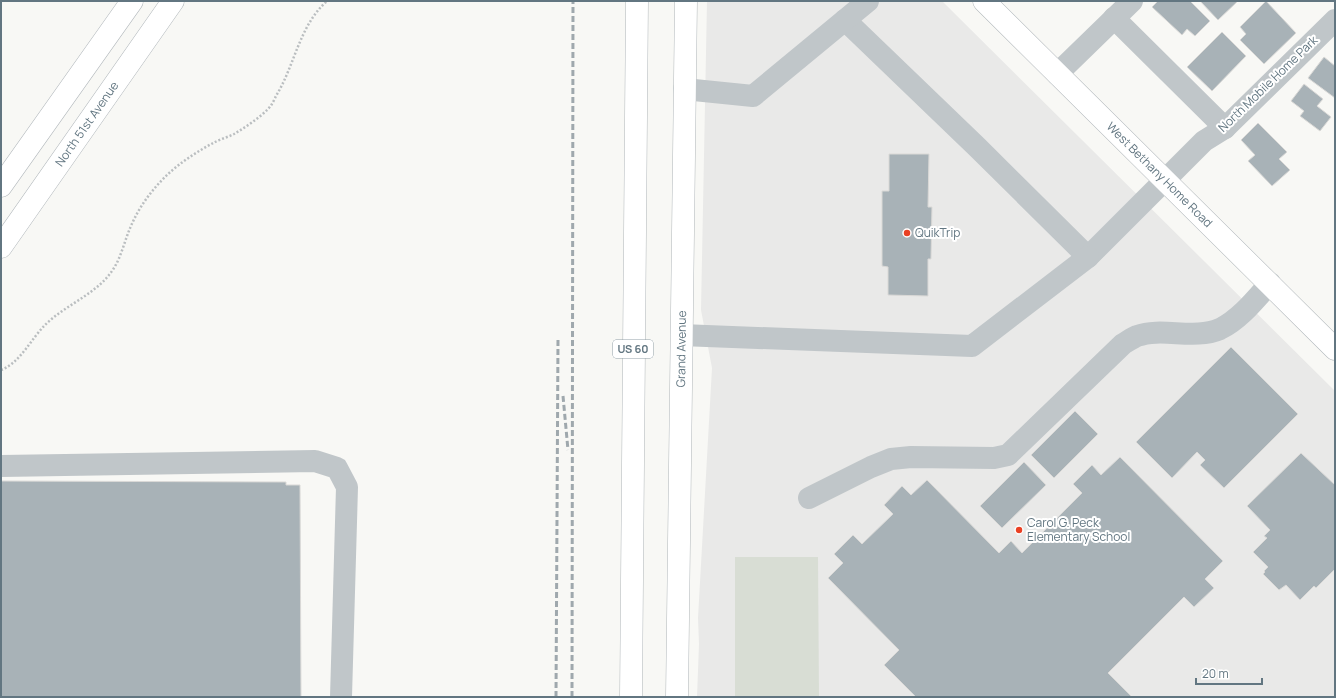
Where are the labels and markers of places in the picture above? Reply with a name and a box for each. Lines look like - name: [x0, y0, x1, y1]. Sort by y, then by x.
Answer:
- place label: QuikTrip: [915, 224, 960, 241]
- marker: QuikTrip: [902, 228, 912, 238]
- place label: Carol G. Peck Elementary School: [1027, 514, 1130, 545]
- marker: Carol G. Peck Elementary School: [1014, 525, 1024, 535]

